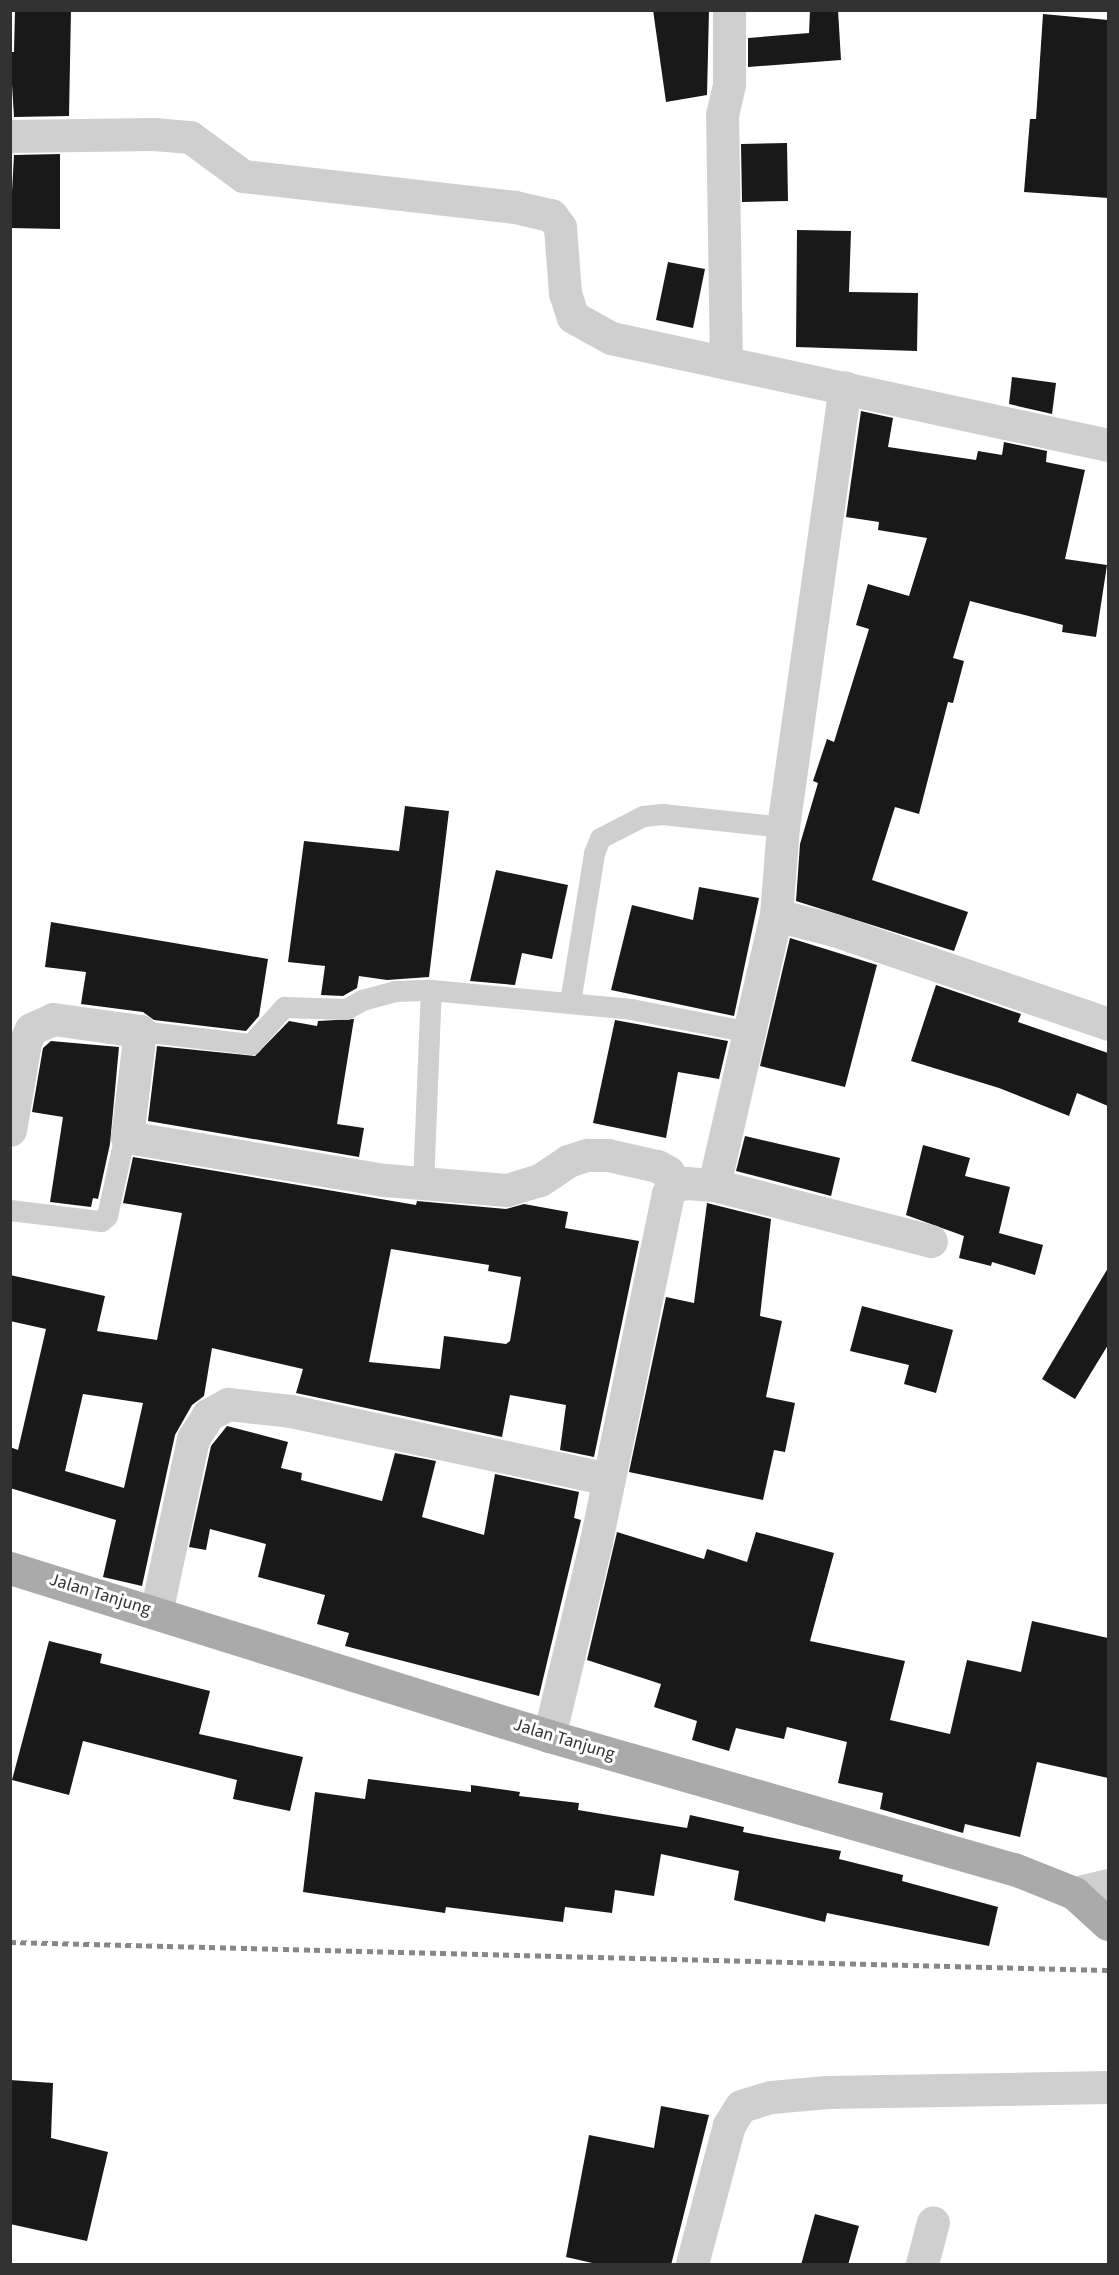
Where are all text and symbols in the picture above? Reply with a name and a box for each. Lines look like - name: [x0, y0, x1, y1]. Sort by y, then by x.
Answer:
- street label: Jalan Tanjung: [47, 1569, 153, 1621]
- street label: Jalan Tanjung: [511, 1714, 617, 1766]

